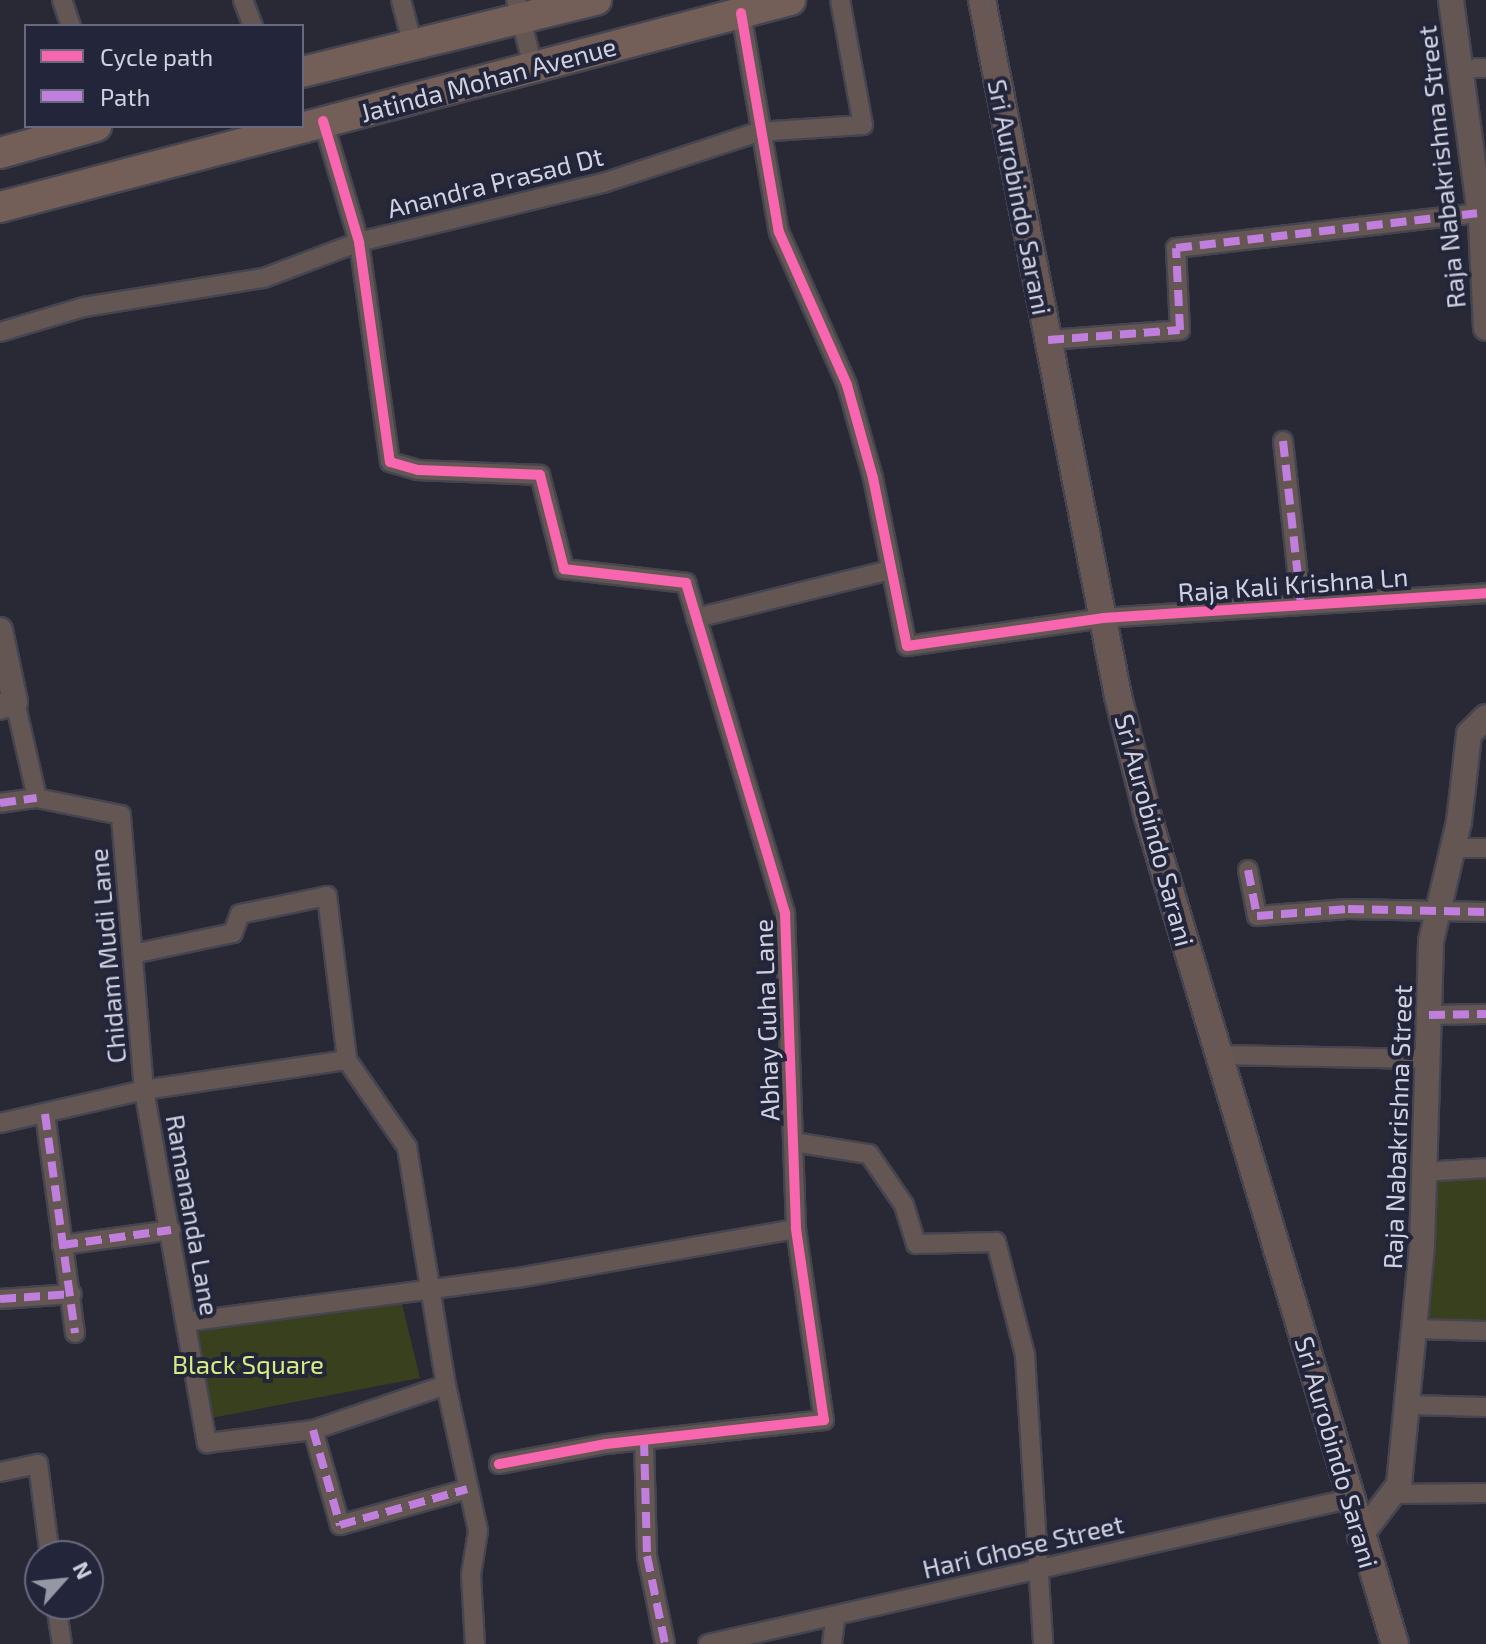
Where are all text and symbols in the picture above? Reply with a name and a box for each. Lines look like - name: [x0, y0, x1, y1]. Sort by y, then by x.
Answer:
- legend: [24, 24, 304, 128]
- street label: Raja Nabakrishna Street: [1411, 24, 1471, 310]
- street label: Jatinda Mohan Avenue: [356, 30, 620, 128]
- text: Cycle path: [100, 42, 213, 71]
- street label: Sri Aurobindo Sarani: [982, 76, 1058, 318]
- text: Path: [100, 82, 150, 111]
- street label: Anandra Prasad Dt: [384, 140, 606, 224]
- street label: Raja Kali Krishna Ln: [1177, 560, 1409, 608]
- street label: Sri Aurobindo Sarani: [1109, 710, 1201, 950]
- street label: Chidam Mudi Lane: [82, 847, 132, 1065]
- street label: Abhay Guha Lane: [747, 918, 785, 1122]
- street label: Raja Nabakrishna Street: [1376, 984, 1418, 1270]
- street label: Ramananda Lane: [160, 1112, 226, 1318]
- street label: Sri Aurobindo Sarani: [1289, 1332, 1385, 1572]
- park label: Black Square: [172, 1348, 324, 1380]
- street label: Hari Ghose Street: [919, 1508, 1127, 1584]
- north arrow: [24, 1540, 104, 1620]
- text: N: [68, 1557, 99, 1583]

